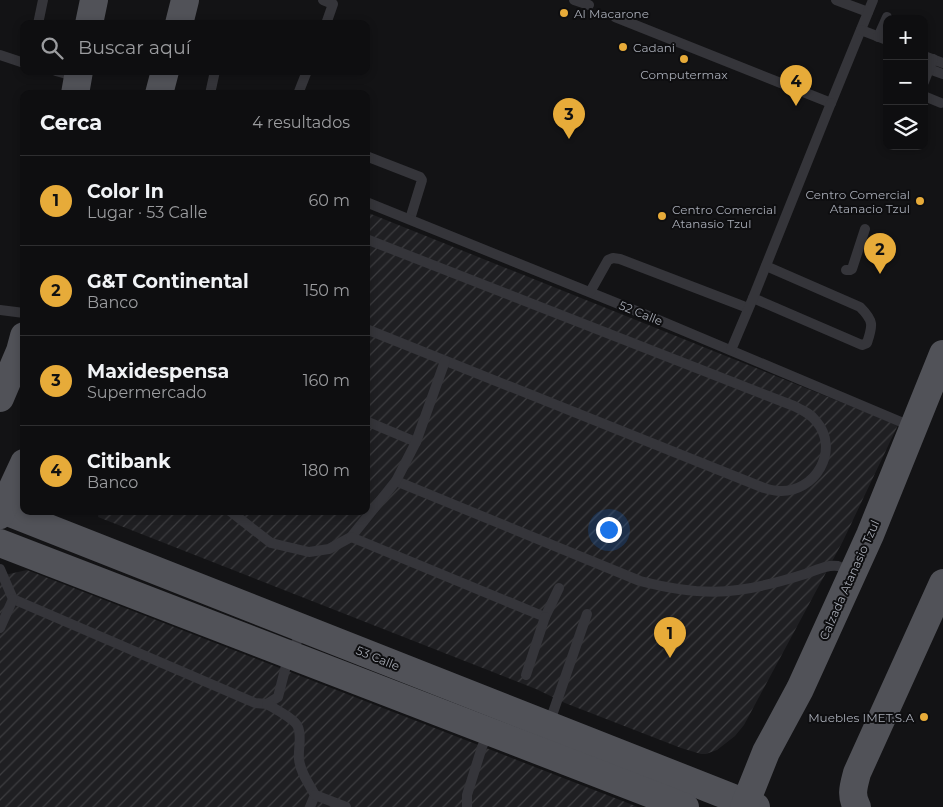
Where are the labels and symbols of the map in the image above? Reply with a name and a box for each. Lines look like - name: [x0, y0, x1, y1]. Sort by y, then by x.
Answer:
- place label: Al Macarone: [574, 6, 649, 21]
- marker: Al Macarone: [558, 7, 570, 19]
- place label: Cadani: [633, 40, 675, 55]
- marker: Cadani: [617, 41, 629, 53]
- marker: Computermax: [678, 53, 690, 65]
- pin: 4: [780, 65, 812, 106]
- place label: Computermax: [640, 67, 728, 82]
- pin: 3: [553, 98, 585, 139]
- place label: Centro Comercial Atanacio Tzul: [806, 187, 910, 216]
- marker: Centro Comercial Atanacio Tzul: [914, 195, 926, 207]
- place label: Centro Comercial Atanasio Tzul: [672, 202, 776, 231]
- marker: Centro Comercial Atanasio Tzul: [656, 210, 668, 222]
- pin: 2: [864, 233, 896, 274]
- street label: 52 Calle: [617, 297, 665, 329]
- your location: [596, 517, 622, 543]
- street label: Calzada Atanasio Tzul: [816, 518, 882, 642]
- pin: 1: [654, 617, 686, 658]
- street label: 53 Calle: [354, 642, 402, 674]
- place label: Muebles IMET.S.A: [808, 710, 914, 725]
- marker: Muebles IMET.S.A: [918, 711, 930, 723]

